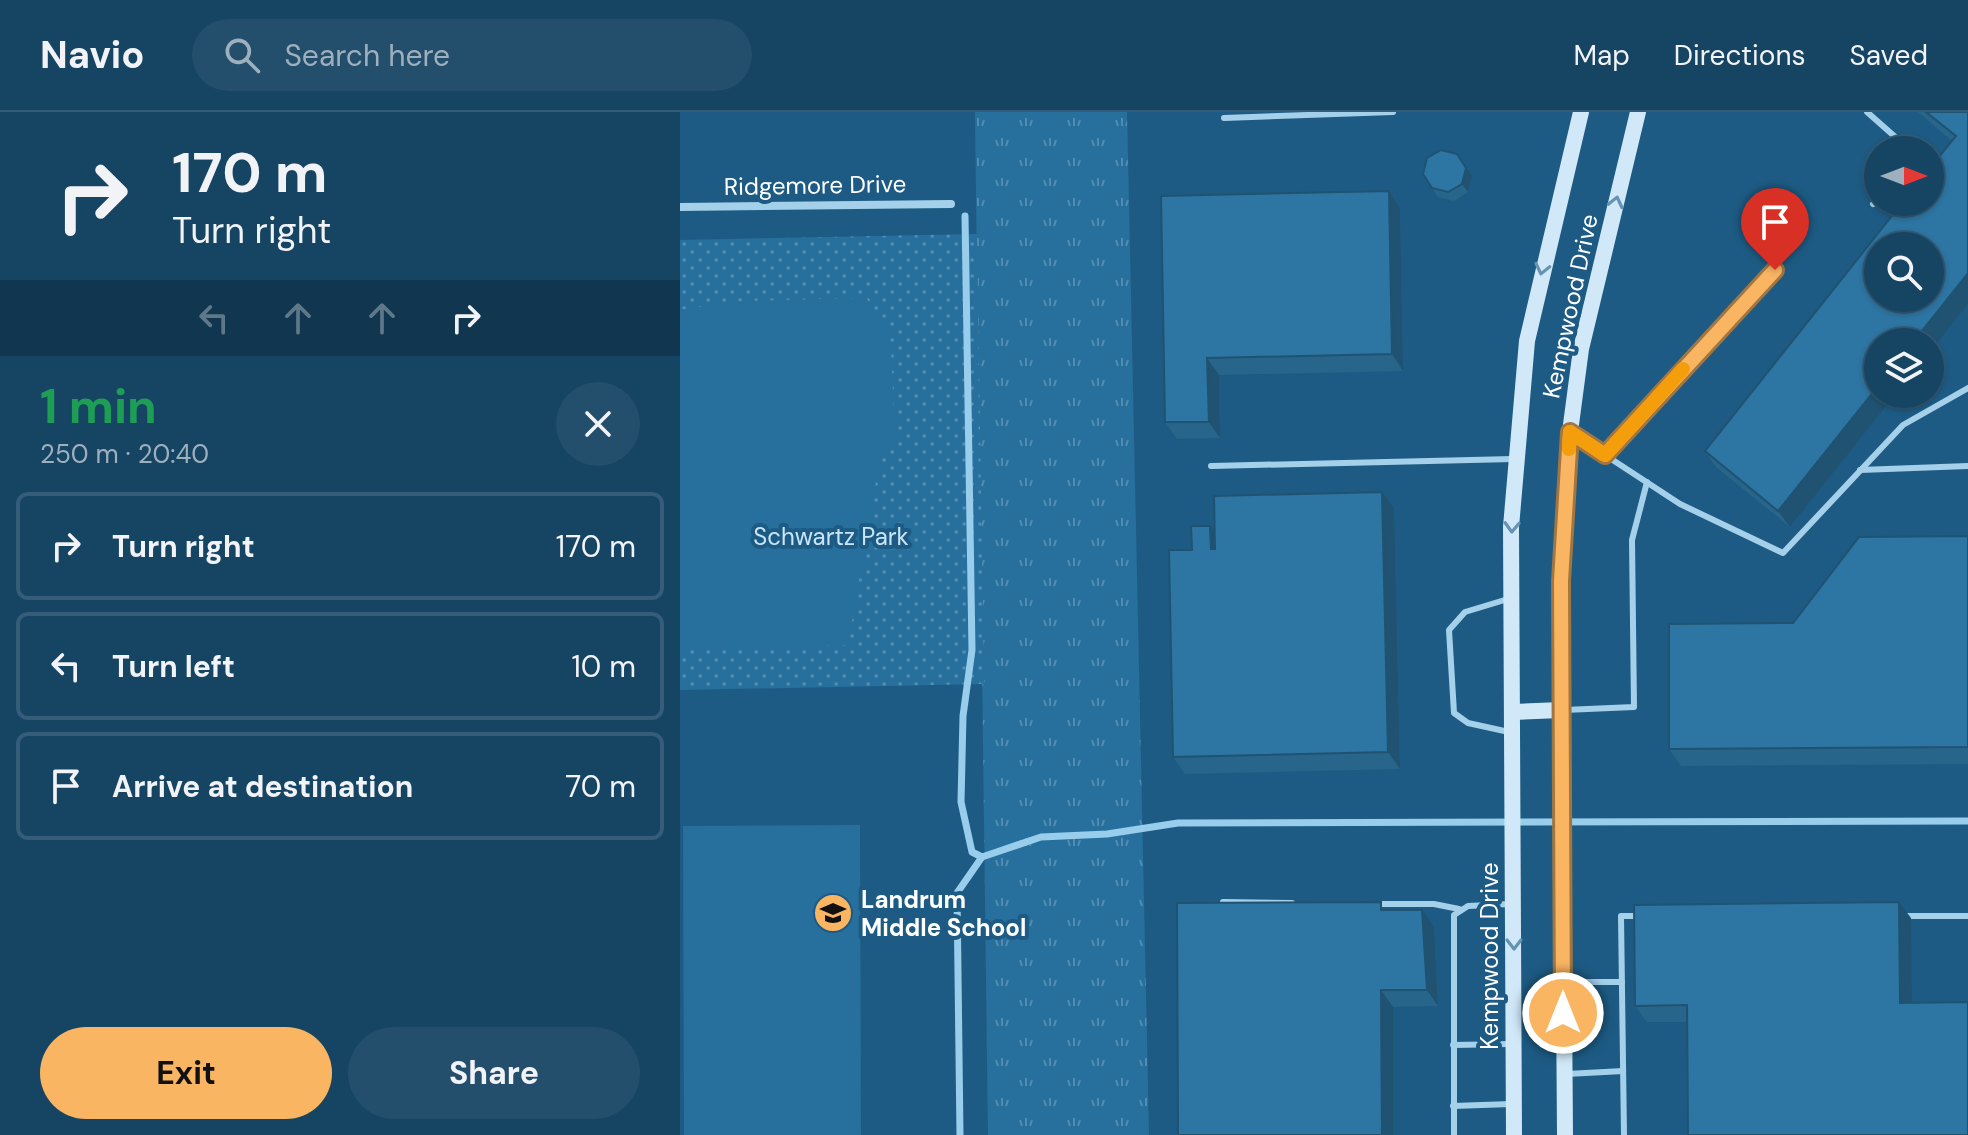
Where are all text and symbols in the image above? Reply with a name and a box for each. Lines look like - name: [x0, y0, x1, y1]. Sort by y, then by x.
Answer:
- search box: [192, 19, 752, 91]
- text: Navio: [40, 30, 144, 80]
- icon: search: [220, 33, 264, 77]
- text: Search here: [284, 36, 450, 75]
- text: Map: [1573, 37, 1630, 74]
- text: Directions: [1674, 37, 1806, 74]
- text: Saved: [1850, 37, 1928, 74]
- text: 170 m: [172, 136, 327, 209]
- north arrow: [1864, 136, 1944, 216]
- map controls: [1864, 136, 1944, 408]
- icon: right: [40, 144, 144, 248]
- street label: Ridgemore Drive: [723, 168, 907, 202]
- pin: [1741, 188, 1809, 270]
- one-way arrow: [1607, 195, 1624, 209]
- icon: arrive: [1753, 200, 1797, 244]
- text: Turn right: [172, 207, 331, 254]
- street label: Kempwood Drive: [1535, 211, 1605, 401]
- button: search: [1864, 232, 1944, 312]
- one-way arrow: [1534, 262, 1551, 276]
- icon: left: [192, 296, 236, 340]
- icon: ahead: [276, 296, 320, 340]
- icon: ahead: [360, 296, 404, 340]
- icon: right: [444, 296, 488, 340]
- button: layers: [1864, 328, 1944, 408]
- text: 1 min: [40, 375, 157, 438]
- button: close: [556, 382, 640, 466]
- text: 250 m · 20:40: [40, 437, 209, 471]
- park label: Schwartz Park: [753, 521, 909, 552]
- one-way arrow: [1503, 521, 1520, 534]
- icon: right: [44, 524, 88, 568]
- text: Turn right: [112, 527, 255, 566]
- text: 170 m: [556, 527, 636, 566]
- icon: left: [44, 644, 88, 688]
- text: Turn left: [112, 647, 235, 686]
- text: 10 m: [571, 647, 636, 686]
- icon: arrive: [44, 764, 88, 808]
- text: Arrive at destination: [112, 767, 413, 806]
- text: 70 m: [565, 767, 636, 806]
- street label: Kempwood Drive: [1474, 862, 1505, 1050]
- place label: Landrum Middle School: [861, 884, 1026, 943]
- school or university icon: Landrum Middle School: [812, 892, 854, 934]
- one-way arrow: [1505, 938, 1523, 951]
- position arrow: [1521, 971, 1605, 1055]
- button: Exit: [40, 1027, 332, 1119]
- button: Share: [348, 1027, 640, 1119]

